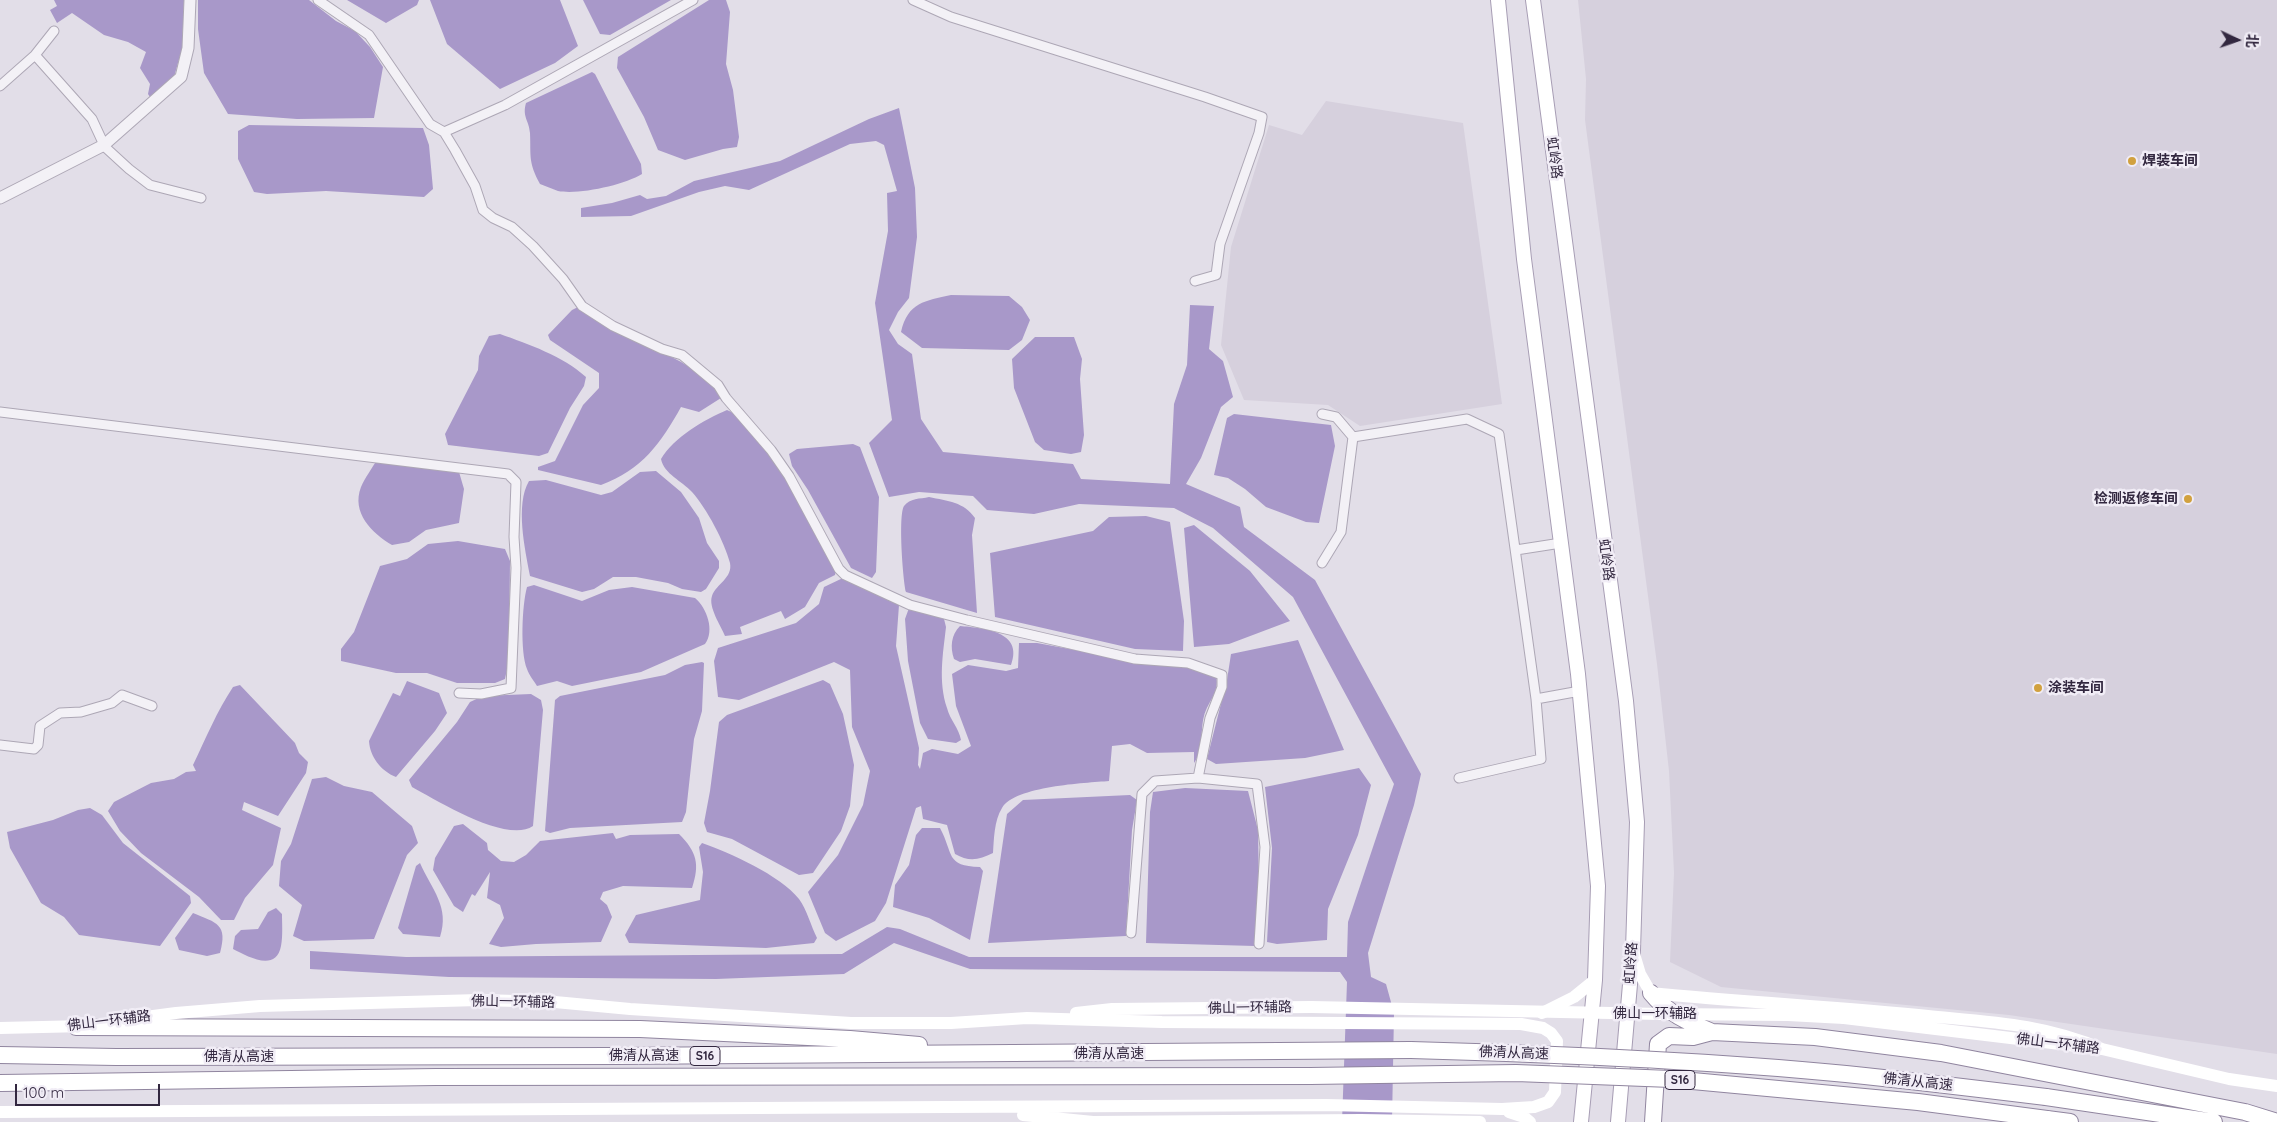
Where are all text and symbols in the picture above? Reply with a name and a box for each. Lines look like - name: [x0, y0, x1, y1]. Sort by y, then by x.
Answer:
- north arrow: [2212, 15, 2262, 65]
- text: 北: [2243, 33, 2261, 48]
- street label: 虹岭路: [1543, 136, 1565, 180]
- place label: 焊装车间: [2142, 153, 2198, 169]
- marker: 焊装车间: [2126, 155, 2138, 167]
- place label: 检测返修车间: [2094, 491, 2178, 507]
- marker: 检测返修车间: [2182, 493, 2194, 505]
- street label: 虹岭路: [1595, 538, 1617, 582]
- place label: 涂装车间: [2048, 680, 2104, 696]
- marker: 涂装车间: [2032, 682, 2044, 694]
- street label: 虹岭路: [1621, 941, 1641, 985]
- street label: 佛山一环辅路: [471, 993, 555, 1011]
- street label: 佛山一环辅路: [1208, 999, 1292, 1017]
- street label: 佛山一环辅路: [1613, 1006, 1697, 1022]
- street label: 佛山一环辅路: [66, 1008, 152, 1034]
- street label: 佛山一环辅路: [2015, 1031, 2101, 1057]
- street label: 佛清从高速: [1479, 1043, 1549, 1063]
- road number: S16: [690, 1046, 720, 1066]
- street label: 佛清从高速: [1074, 1046, 1144, 1062]
- street label: 佛清从高速: [609, 1048, 679, 1064]
- street label: 佛清从高速: [204, 1049, 274, 1065]
- road number: S16: [1665, 1070, 1695, 1090]
- street label: 佛清从高速: [1882, 1070, 1954, 1094]
- scale bar: [18, 1074, 162, 1106]
- text: 100 m: [23, 1083, 64, 1102]

